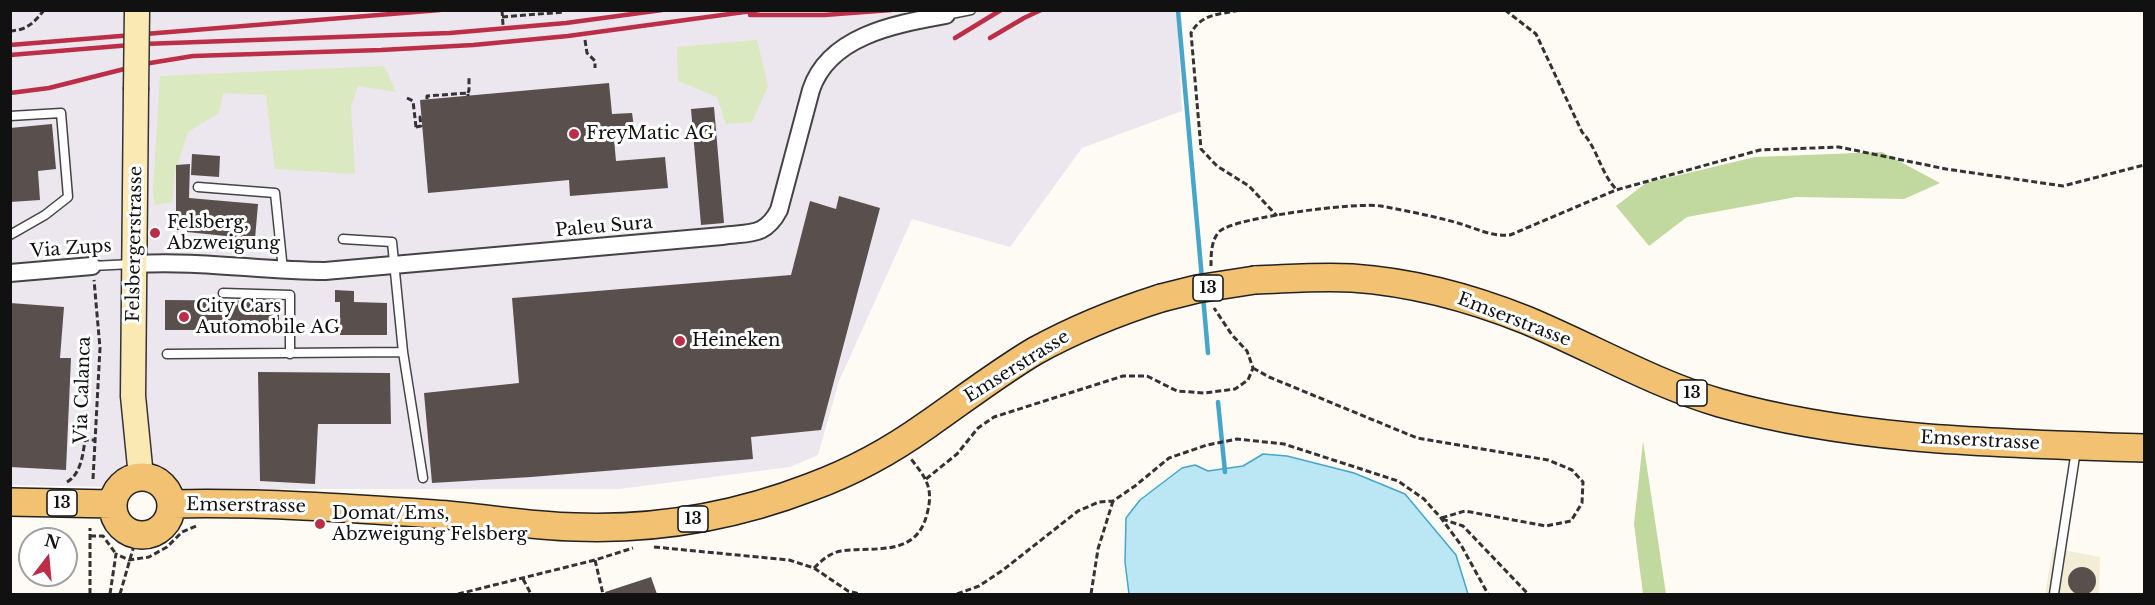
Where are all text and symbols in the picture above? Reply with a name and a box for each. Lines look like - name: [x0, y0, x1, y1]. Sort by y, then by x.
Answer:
- place label: FreyMatic AG: [586, 123, 714, 145]
- marker: FreyMatic AG: [567, 127, 581, 141]
- street label: Felsbergerstrasse: [123, 166, 147, 322]
- place label: Felsberg, Abzweigung: [167, 212, 280, 254]
- street label: Paleu Sura: [554, 212, 654, 242]
- marker: Felsberg, Abzweigung: [148, 226, 162, 240]
- street label: Via Zups: [30, 235, 112, 263]
- road number: 13: [1193, 275, 1223, 301]
- street label: Emserstrasse: [1454, 288, 1574, 352]
- place label: City Cars Automobile AG: [196, 296, 340, 338]
- marker: City Cars Automobile AG: [177, 310, 191, 324]
- street label: Emserstrasse: [961, 326, 1073, 408]
- place label: Heineken: [692, 330, 781, 352]
- marker: Heineken: [673, 334, 687, 348]
- street label: Via Calanca: [70, 336, 96, 444]
- road number: 13: [1677, 380, 1707, 406]
- street label: Emserstrasse: [1920, 427, 2040, 455]
- road number: 13: [47, 490, 77, 516]
- street label: Emserstrasse: [186, 494, 306, 518]
- place label: Domat/Ems, Abzweigung Felsberg: [332, 503, 527, 546]
- road number: 13: [678, 506, 708, 532]
- marker: Domat/Ems, Abzweigung Felsberg: [313, 517, 327, 531]
- north arrow: [18, 527, 78, 587]
- text: N: [42, 530, 62, 553]

